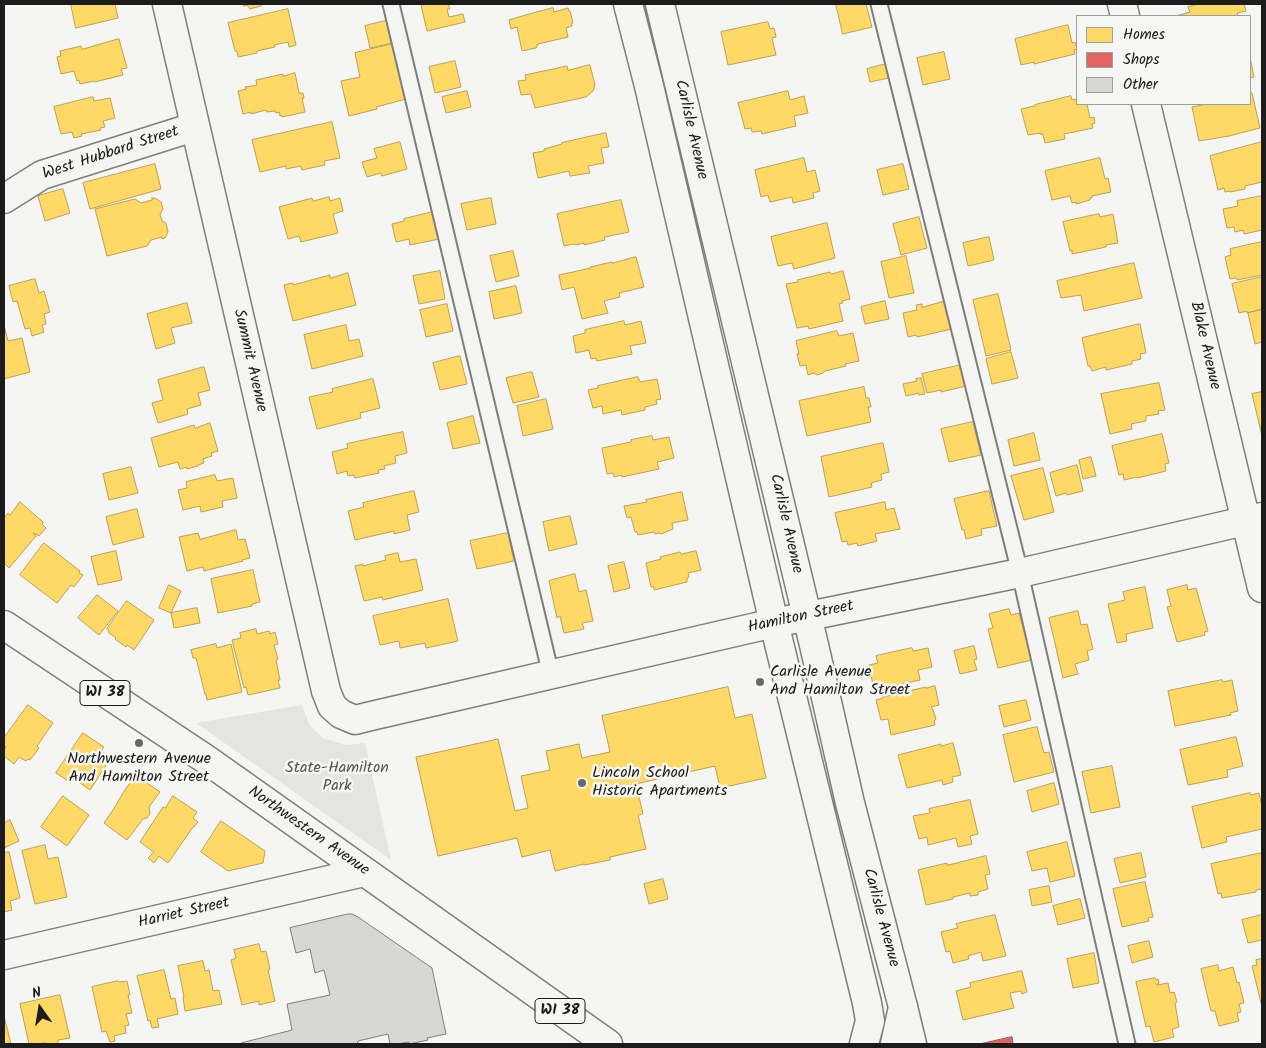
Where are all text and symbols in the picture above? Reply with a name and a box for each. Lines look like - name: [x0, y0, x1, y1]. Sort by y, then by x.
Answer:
- legend: [1076, 15, 1251, 105]
- text: Homes: [1123, 23, 1165, 47]
- text: Shops: [1123, 48, 1159, 72]
- text: Other: [1123, 73, 1158, 97]
- street label: Carlisle Avenue: [669, 78, 711, 182]
- street label: West Hubbard Street: [40, 123, 182, 185]
- street label: Blake Avenue: [1185, 300, 1223, 392]
- street label: Summit Avenue: [228, 308, 270, 414]
- street label: Carlisle Avenue: [764, 472, 806, 576]
- street label: Hamilton Street: [746, 597, 856, 639]
- place label: Carlisle Avenue And Hamilton Street: [770, 663, 910, 701]
- marker: Carlisle Avenue And Hamilton Street: [754, 676, 766, 688]
- road number: WI 38: [80, 680, 130, 706]
- marker: Northwestern Avenue And Hamilton Street: [133, 737, 145, 749]
- place label: Northwestern Avenue And Hamilton Street: [67, 750, 211, 788]
- park label: State-Hamilton Park: [285, 759, 389, 797]
- place label: Lincoln School Historic Apartments: [592, 764, 727, 802]
- marker: Lincoln School Historic Apartments: [576, 777, 588, 789]
- street label: Northwestern Avenue: [244, 783, 372, 881]
- street label: Carlisle Avenue: [858, 866, 902, 970]
- street label: Harriet Street: [137, 894, 231, 934]
- text: N: [30, 982, 43, 1005]
- north arrow: [15, 983, 65, 1033]
- road number: WI 38: [535, 998, 585, 1024]

